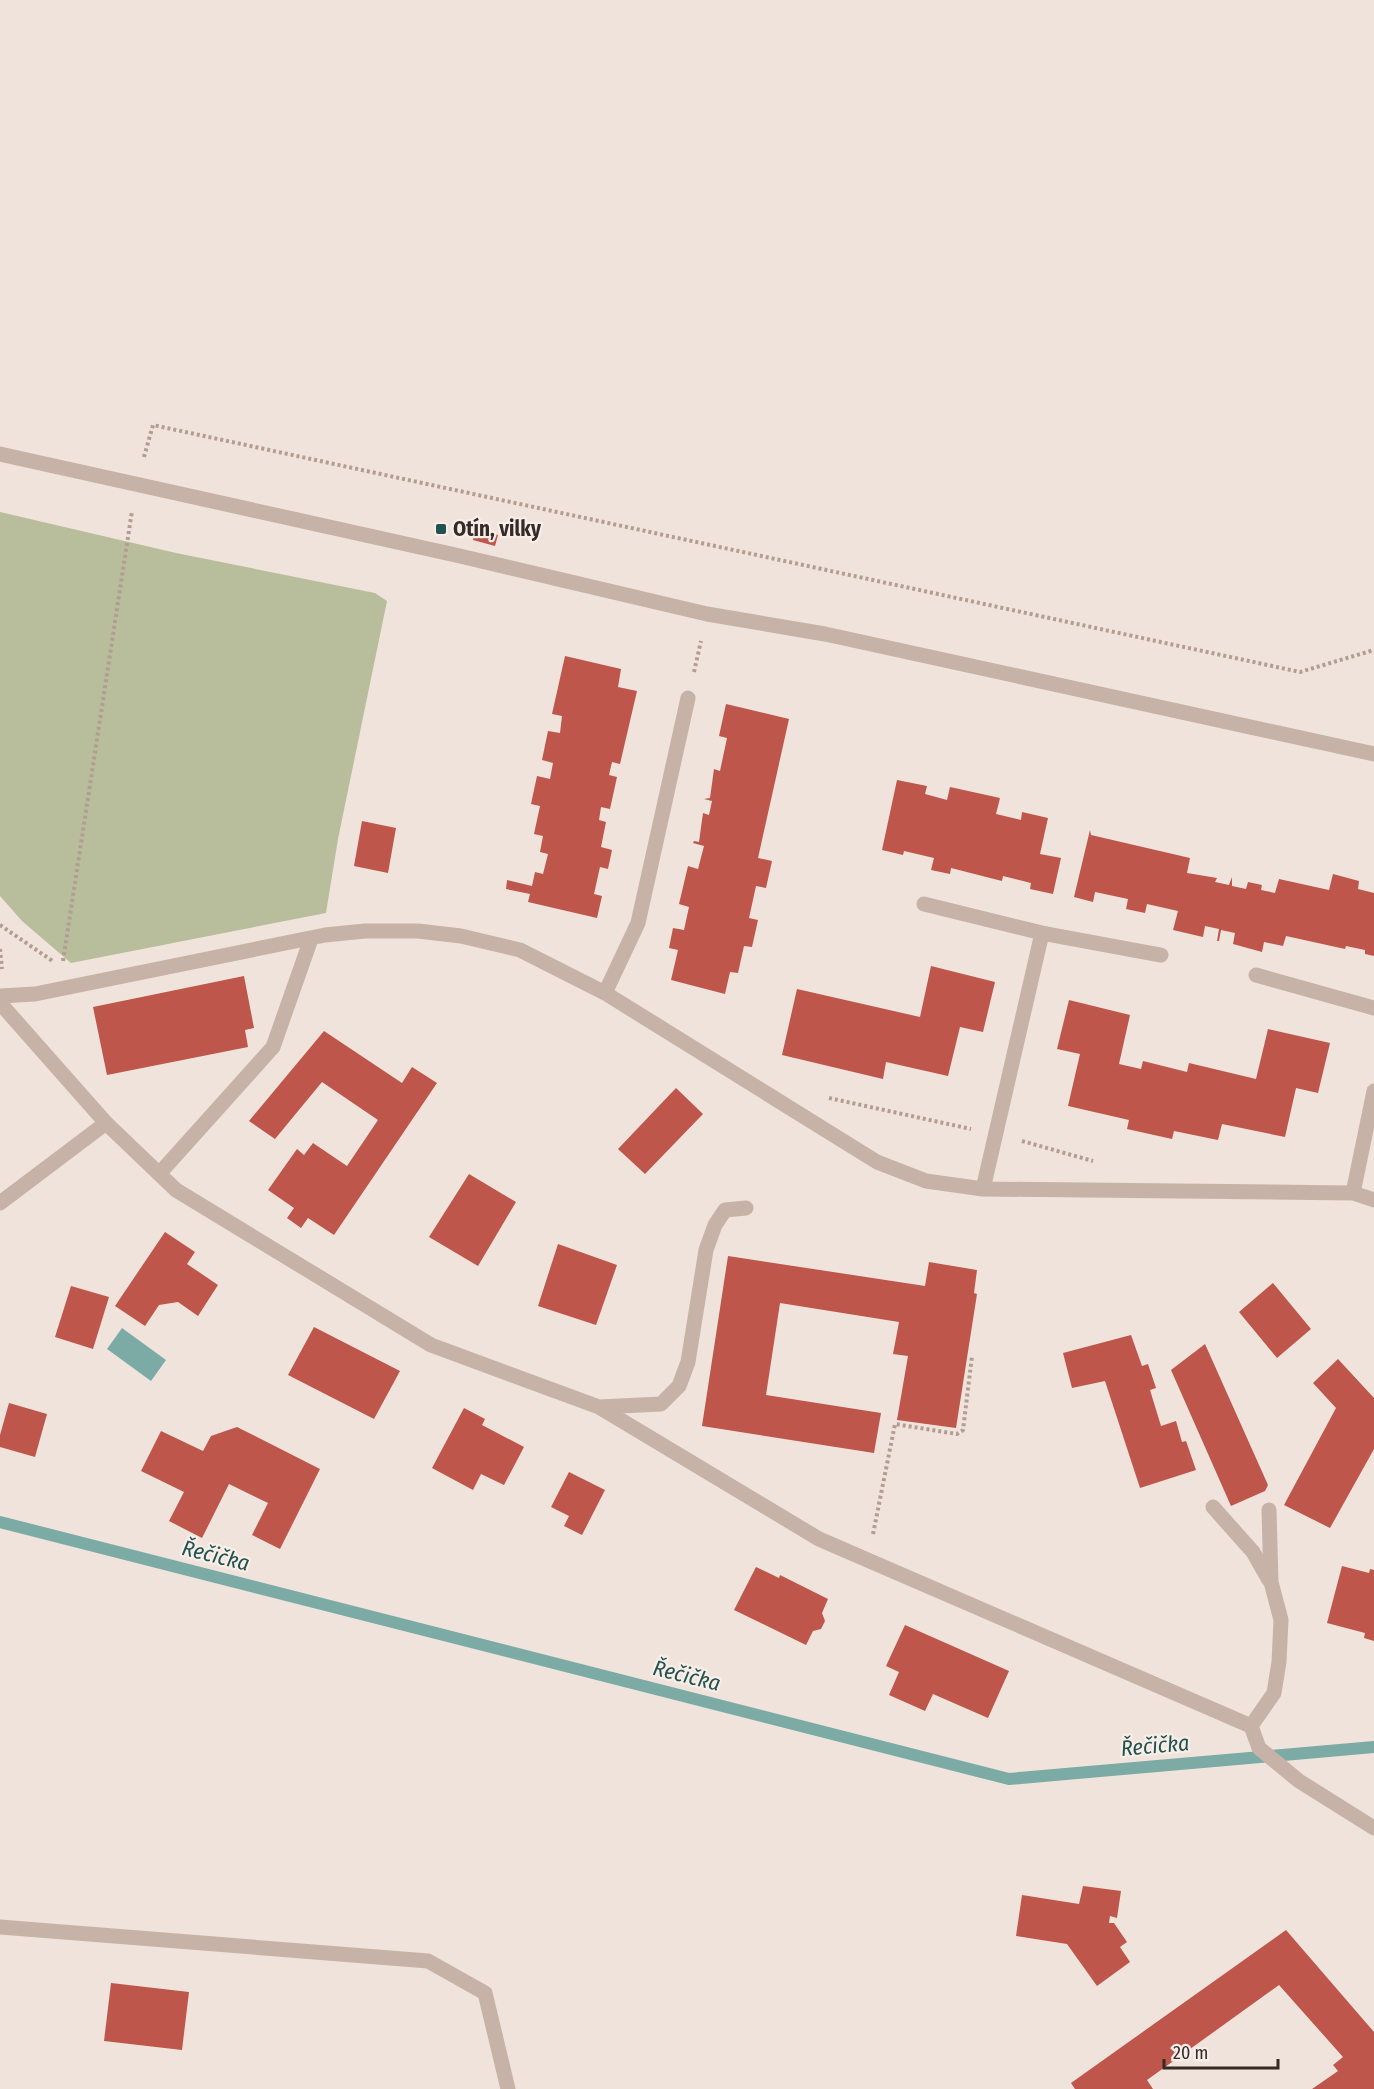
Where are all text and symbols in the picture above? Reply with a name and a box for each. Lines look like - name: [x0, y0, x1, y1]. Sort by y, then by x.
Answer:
- place label: Otín, vilky: [453, 516, 542, 542]
- marker: Otín, vilky: [434, 522, 448, 536]
- water label: Řečička: [179, 1534, 252, 1577]
- water label: Řečička: [650, 1654, 723, 1697]
- water label: Řečička: [1120, 1729, 1190, 1762]
- scale bar: [1164, 2032, 1278, 2070]
- text: 20 m: [1173, 2042, 1208, 2064]

